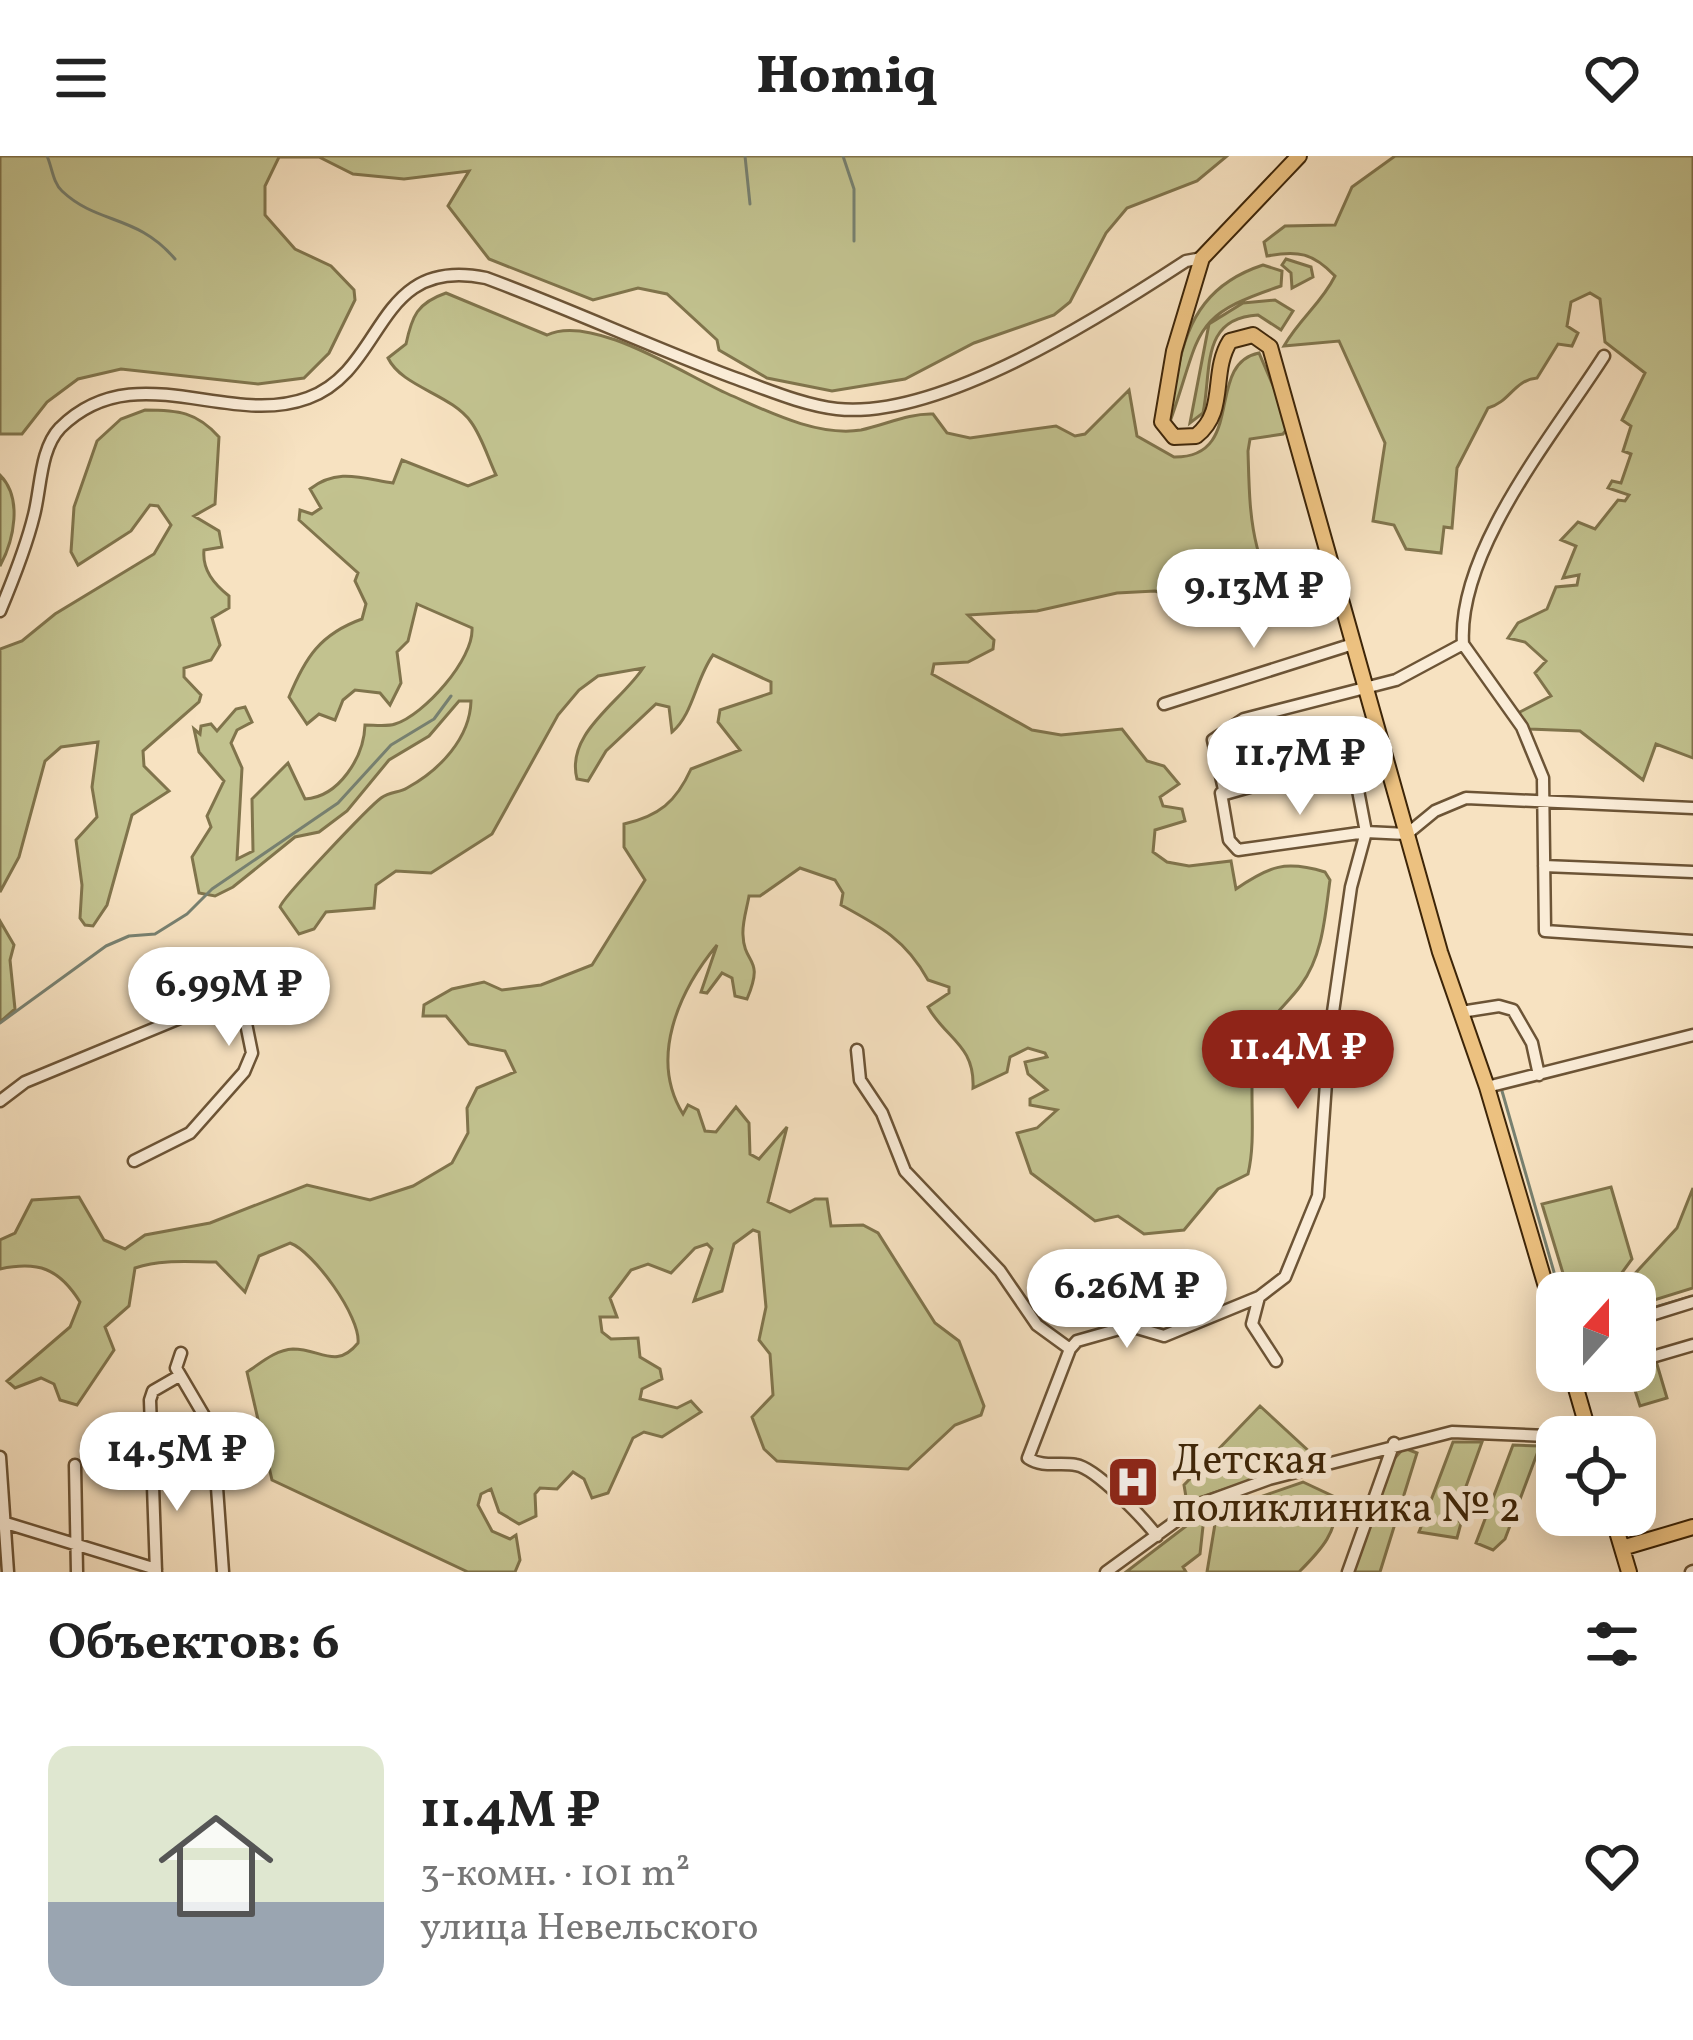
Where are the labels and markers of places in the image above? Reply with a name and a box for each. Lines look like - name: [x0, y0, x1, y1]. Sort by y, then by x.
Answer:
- pin: 9.13M ₽: [1143, 549, 1365, 651]
- pin: 11.7M ₽: [1189, 716, 1411, 818]
- pin: 6.99M ₽: [118, 947, 340, 1049]
- pin: 11.4M ₽: [1187, 1010, 1409, 1112]
- pin: 6.26M ₽: [1016, 1249, 1238, 1351]
- pin: 14.5M ₽: [66, 1412, 288, 1514]
- place label: Детская поликлиника № 2: [1172, 1433, 1521, 1540]
- hospital icon: Детская поликлиника № 2: [1105, 1454, 1161, 1510]

